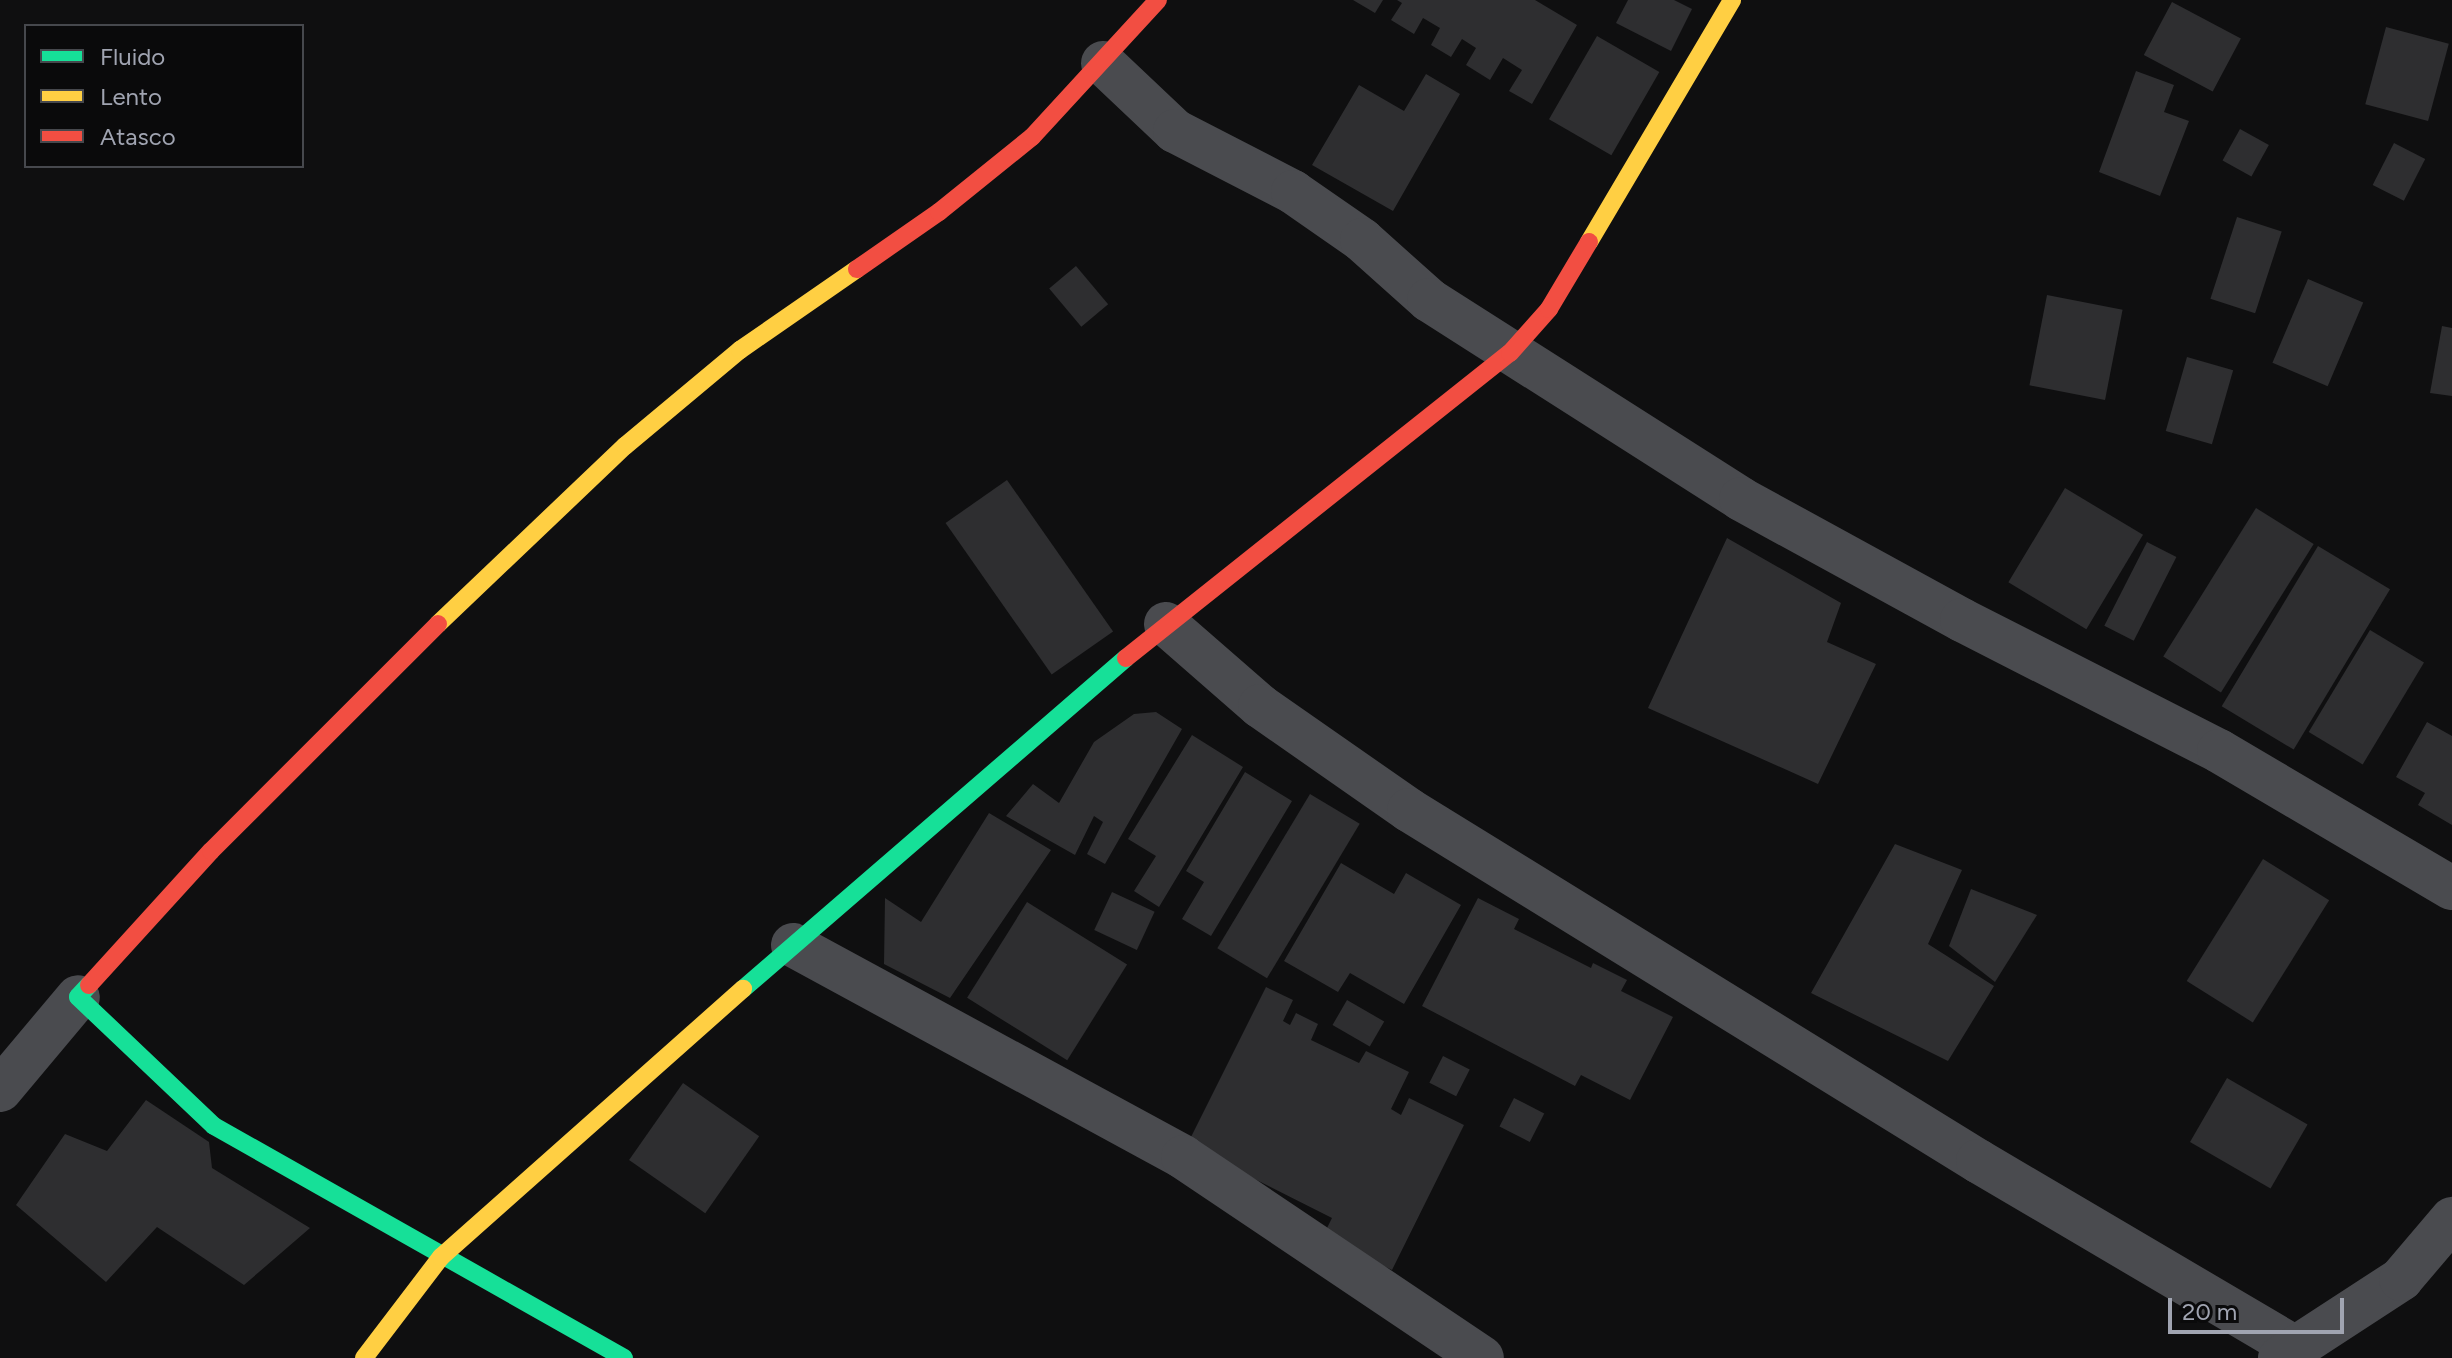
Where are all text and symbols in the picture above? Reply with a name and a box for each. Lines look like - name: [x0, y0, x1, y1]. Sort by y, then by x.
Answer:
- legend: [24, 24, 304, 168]
- text: Fluido: [100, 42, 165, 71]
- text: Lento: [100, 82, 162, 111]
- text: Atasco: [100, 122, 176, 151]
- scale bar: [2172, 1282, 2348, 1332]
- text: 20 m: [2182, 1297, 2237, 1326]

